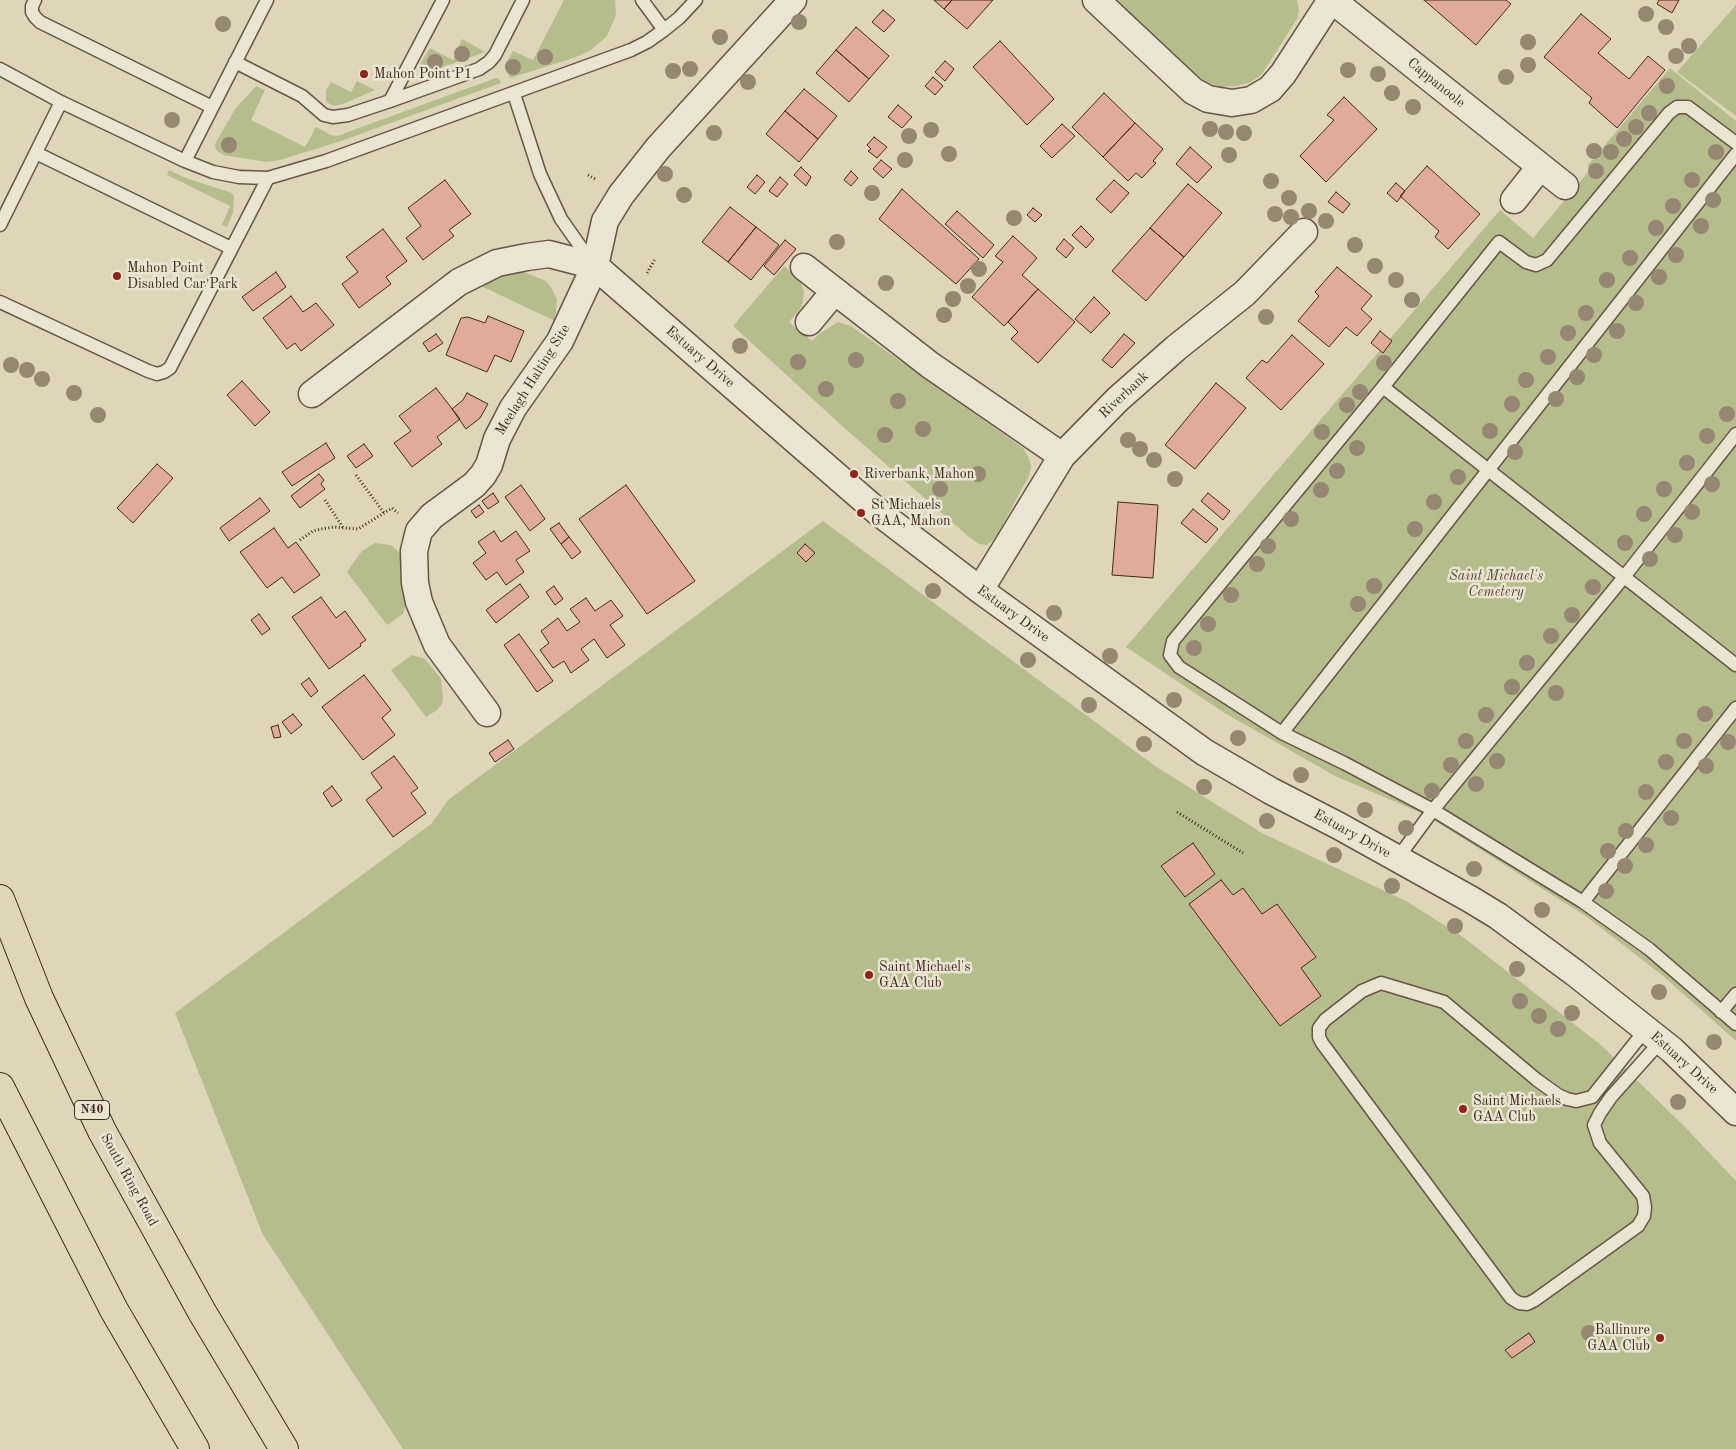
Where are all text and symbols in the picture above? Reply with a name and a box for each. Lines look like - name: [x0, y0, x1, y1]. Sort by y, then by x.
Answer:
- street label: Cappanoole: [1404, 55, 1468, 111]
- place label: Mahon Point P1: [374, 66, 472, 82]
- marker: Mahon Point P1: [358, 68, 370, 80]
- place label: Mahon Point Disabled Car Park: [127, 260, 238, 292]
- marker: Mahon Point Disabled Car Park: [111, 270, 123, 282]
- street label: Meelagh Halting Site: [492, 321, 574, 439]
- street label: Estuary Drive: [662, 323, 738, 391]
- street label: Riverbank: [1096, 368, 1152, 422]
- place label: Riverbank, Mahon: [864, 466, 974, 482]
- marker: Riverbank, Mahon: [848, 468, 860, 480]
- place label: St Michaels GAA, Mahon: [871, 497, 951, 530]
- marker: St Michaels GAA, Mahon: [855, 507, 867, 519]
- park label: Saint Michael's Cemetery: [1449, 568, 1543, 600]
- street label: Estuary Drive: [973, 582, 1053, 646]
- street label: Estuary Drive: [1310, 806, 1394, 862]
- place label: Saint Michael's GAA Club: [879, 959, 971, 992]
- marker: Saint Michael's GAA Club: [863, 969, 875, 981]
- street label: Estuary Drive: [1647, 1028, 1721, 1098]
- place label: Saint Michaels GAA Club: [1473, 1093, 1561, 1126]
- road number: N40: [74, 1100, 110, 1120]
- marker: Saint Michaels GAA Club: [1457, 1103, 1469, 1115]
- street label: South Ring Road: [97, 1131, 161, 1229]
- place label: Ballinure GAA Club: [1587, 1322, 1650, 1354]
- marker: Ballinure GAA Club: [1654, 1332, 1666, 1344]

